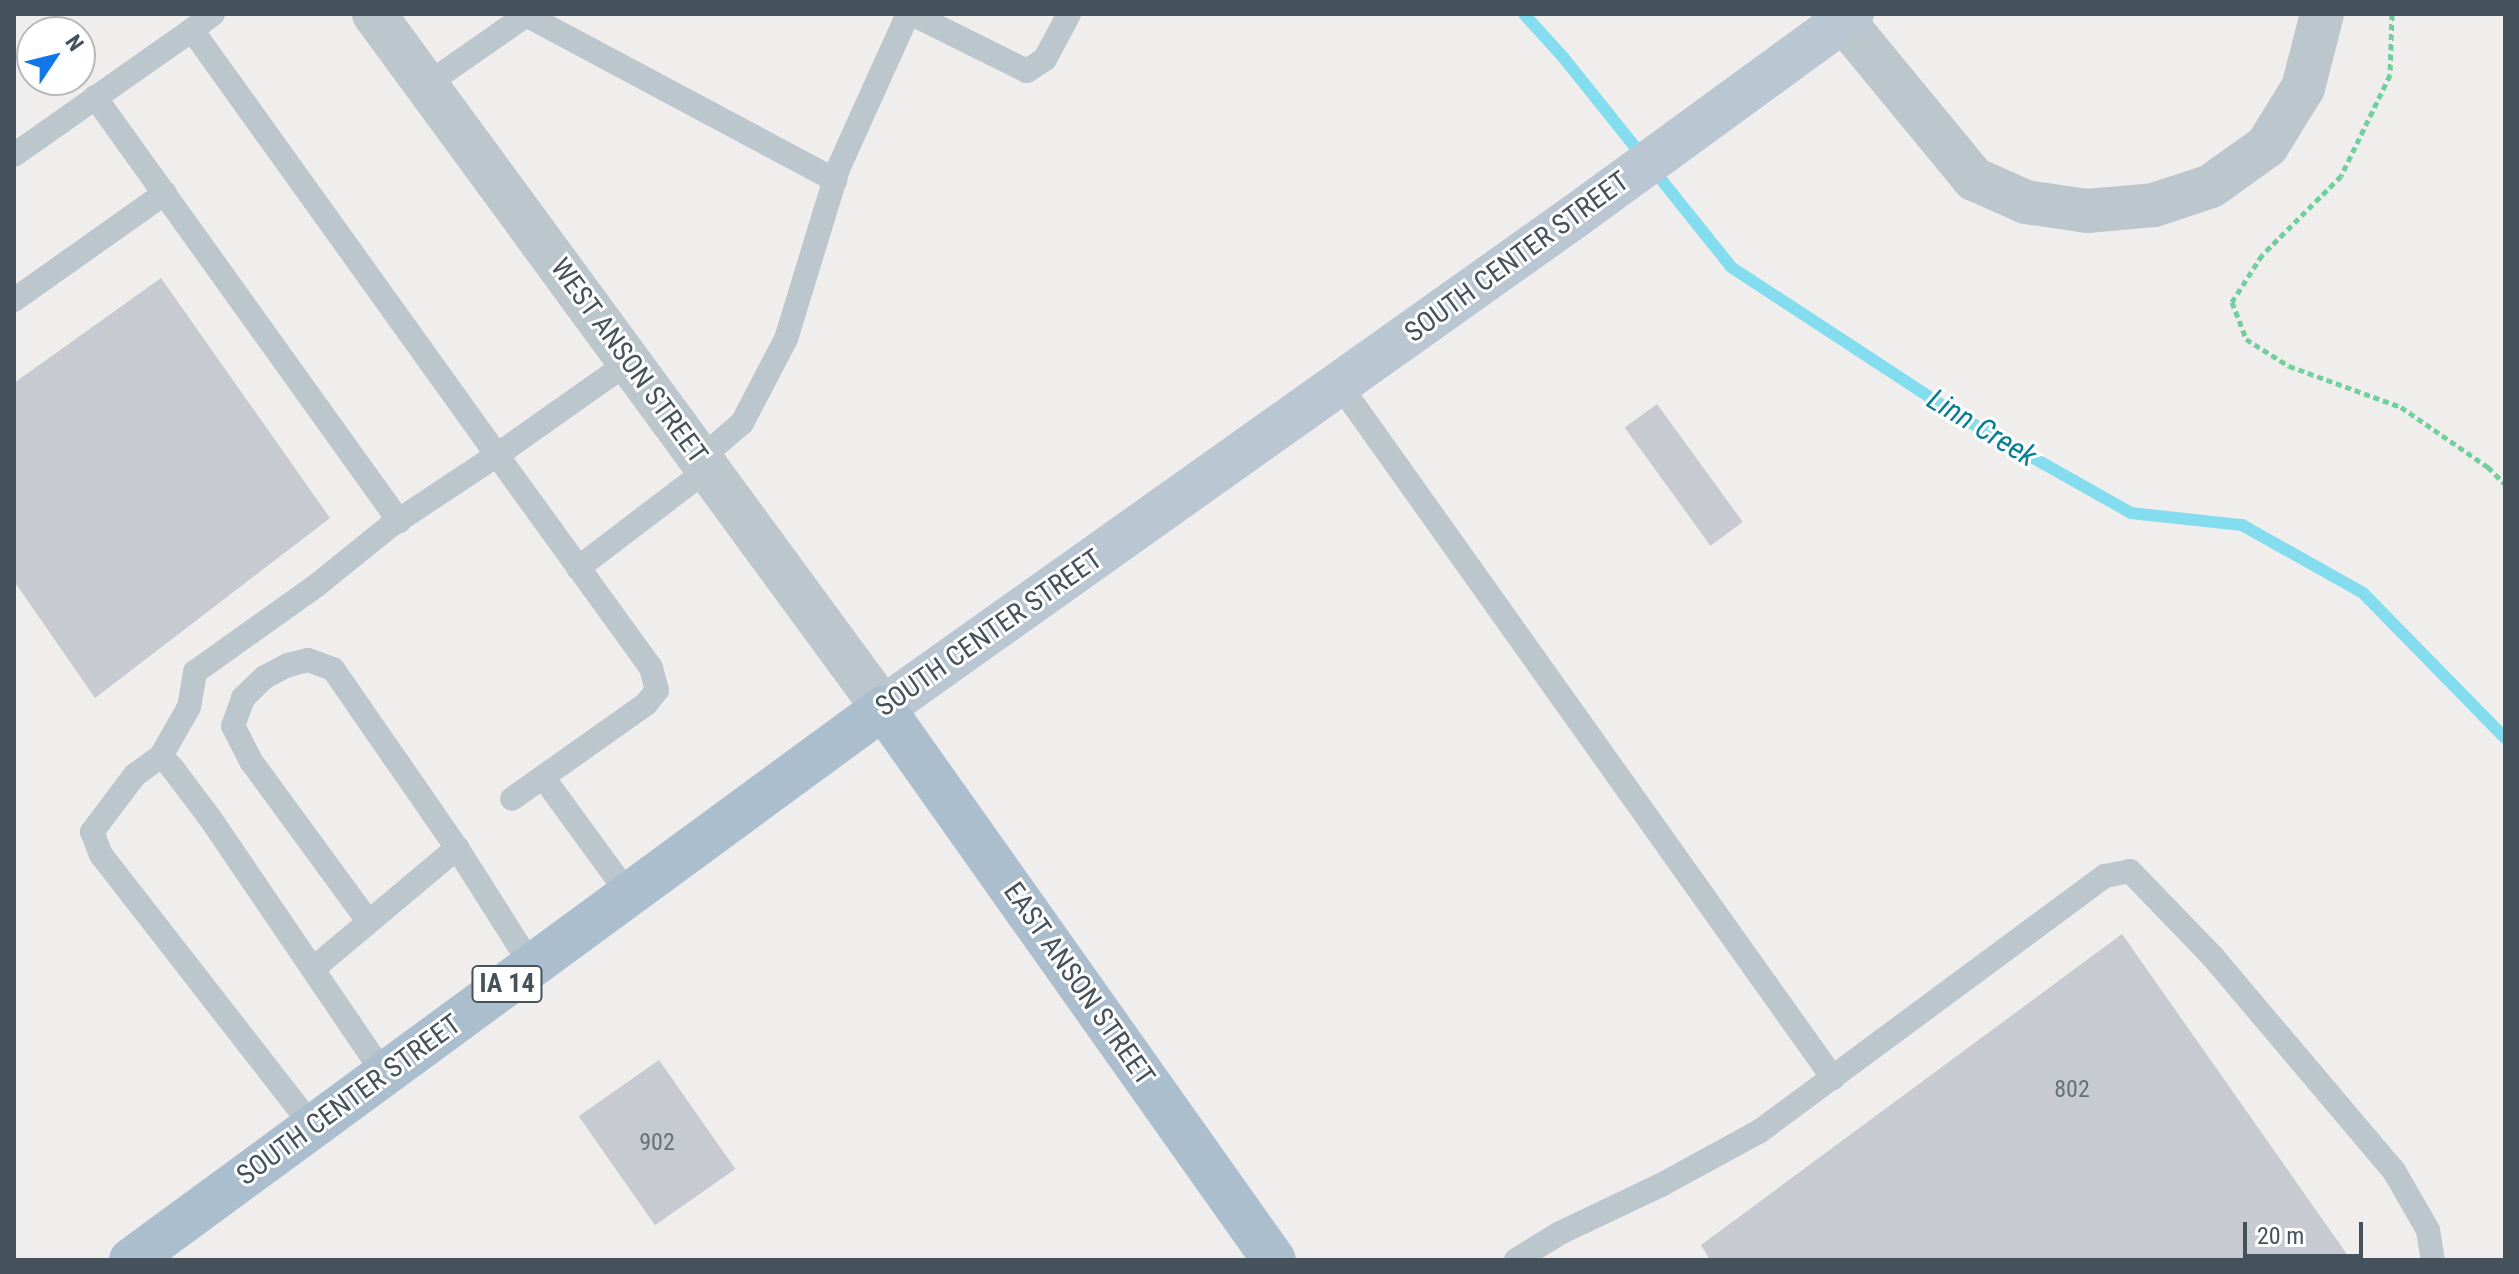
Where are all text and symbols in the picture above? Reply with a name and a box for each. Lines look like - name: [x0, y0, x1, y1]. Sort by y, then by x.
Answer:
- north arrow: [16, 16, 96, 96]
- text: N: [60, 30, 89, 56]
- street label: SOUTH CENTER STREET: [1398, 164, 1636, 350]
- street label: WEST ANSON STREET: [543, 252, 715, 470]
- water label: Linn Creek: [1921, 381, 2043, 475]
- street label: SOUTH CENTER STREET: [869, 542, 1109, 724]
- street label: EAST ANSON STREET: [996, 876, 1162, 1092]
- road number: IA 14: [471, 962, 543, 1006]
- street label: SOUTH CENTER STREET: [230, 1007, 468, 1193]
- house number: 802: [2054, 1076, 2090, 1104]
- house number: 902: [639, 1129, 675, 1157]
- scale bar: [2247, 1206, 2367, 1256]
- text: 20 m: [2257, 1222, 2304, 1250]

